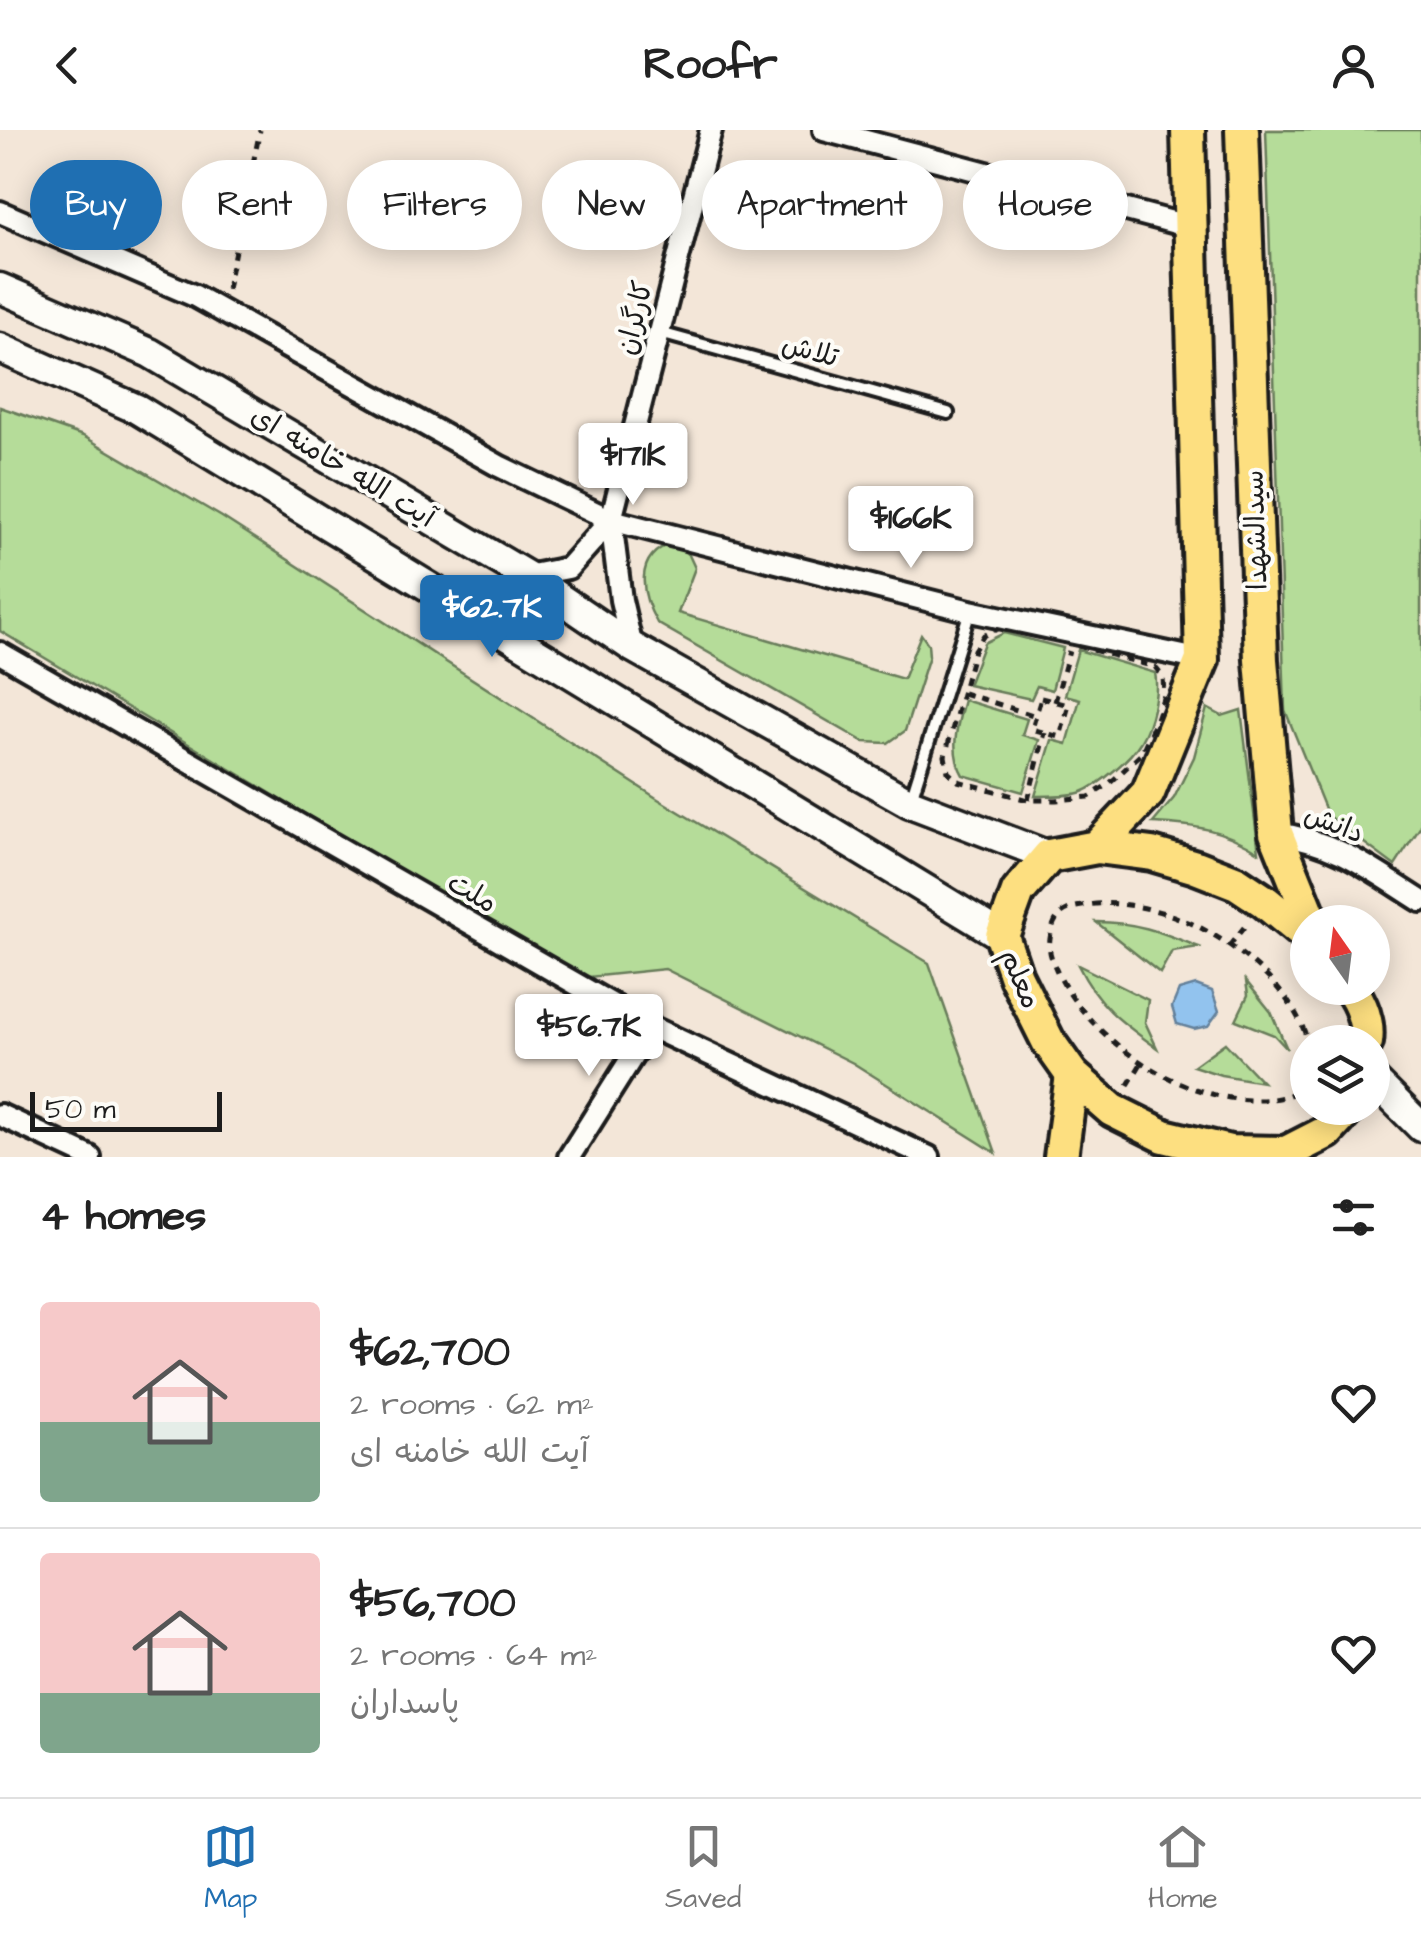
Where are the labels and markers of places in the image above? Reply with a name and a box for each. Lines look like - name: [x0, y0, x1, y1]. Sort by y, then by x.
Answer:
- pin: $171K: [563, 423, 703, 508]
- pin: $166K: [841, 486, 981, 571]
- pin: $62.7K: [411, 575, 573, 660]
- pin: $56.7K: [508, 994, 670, 1079]

